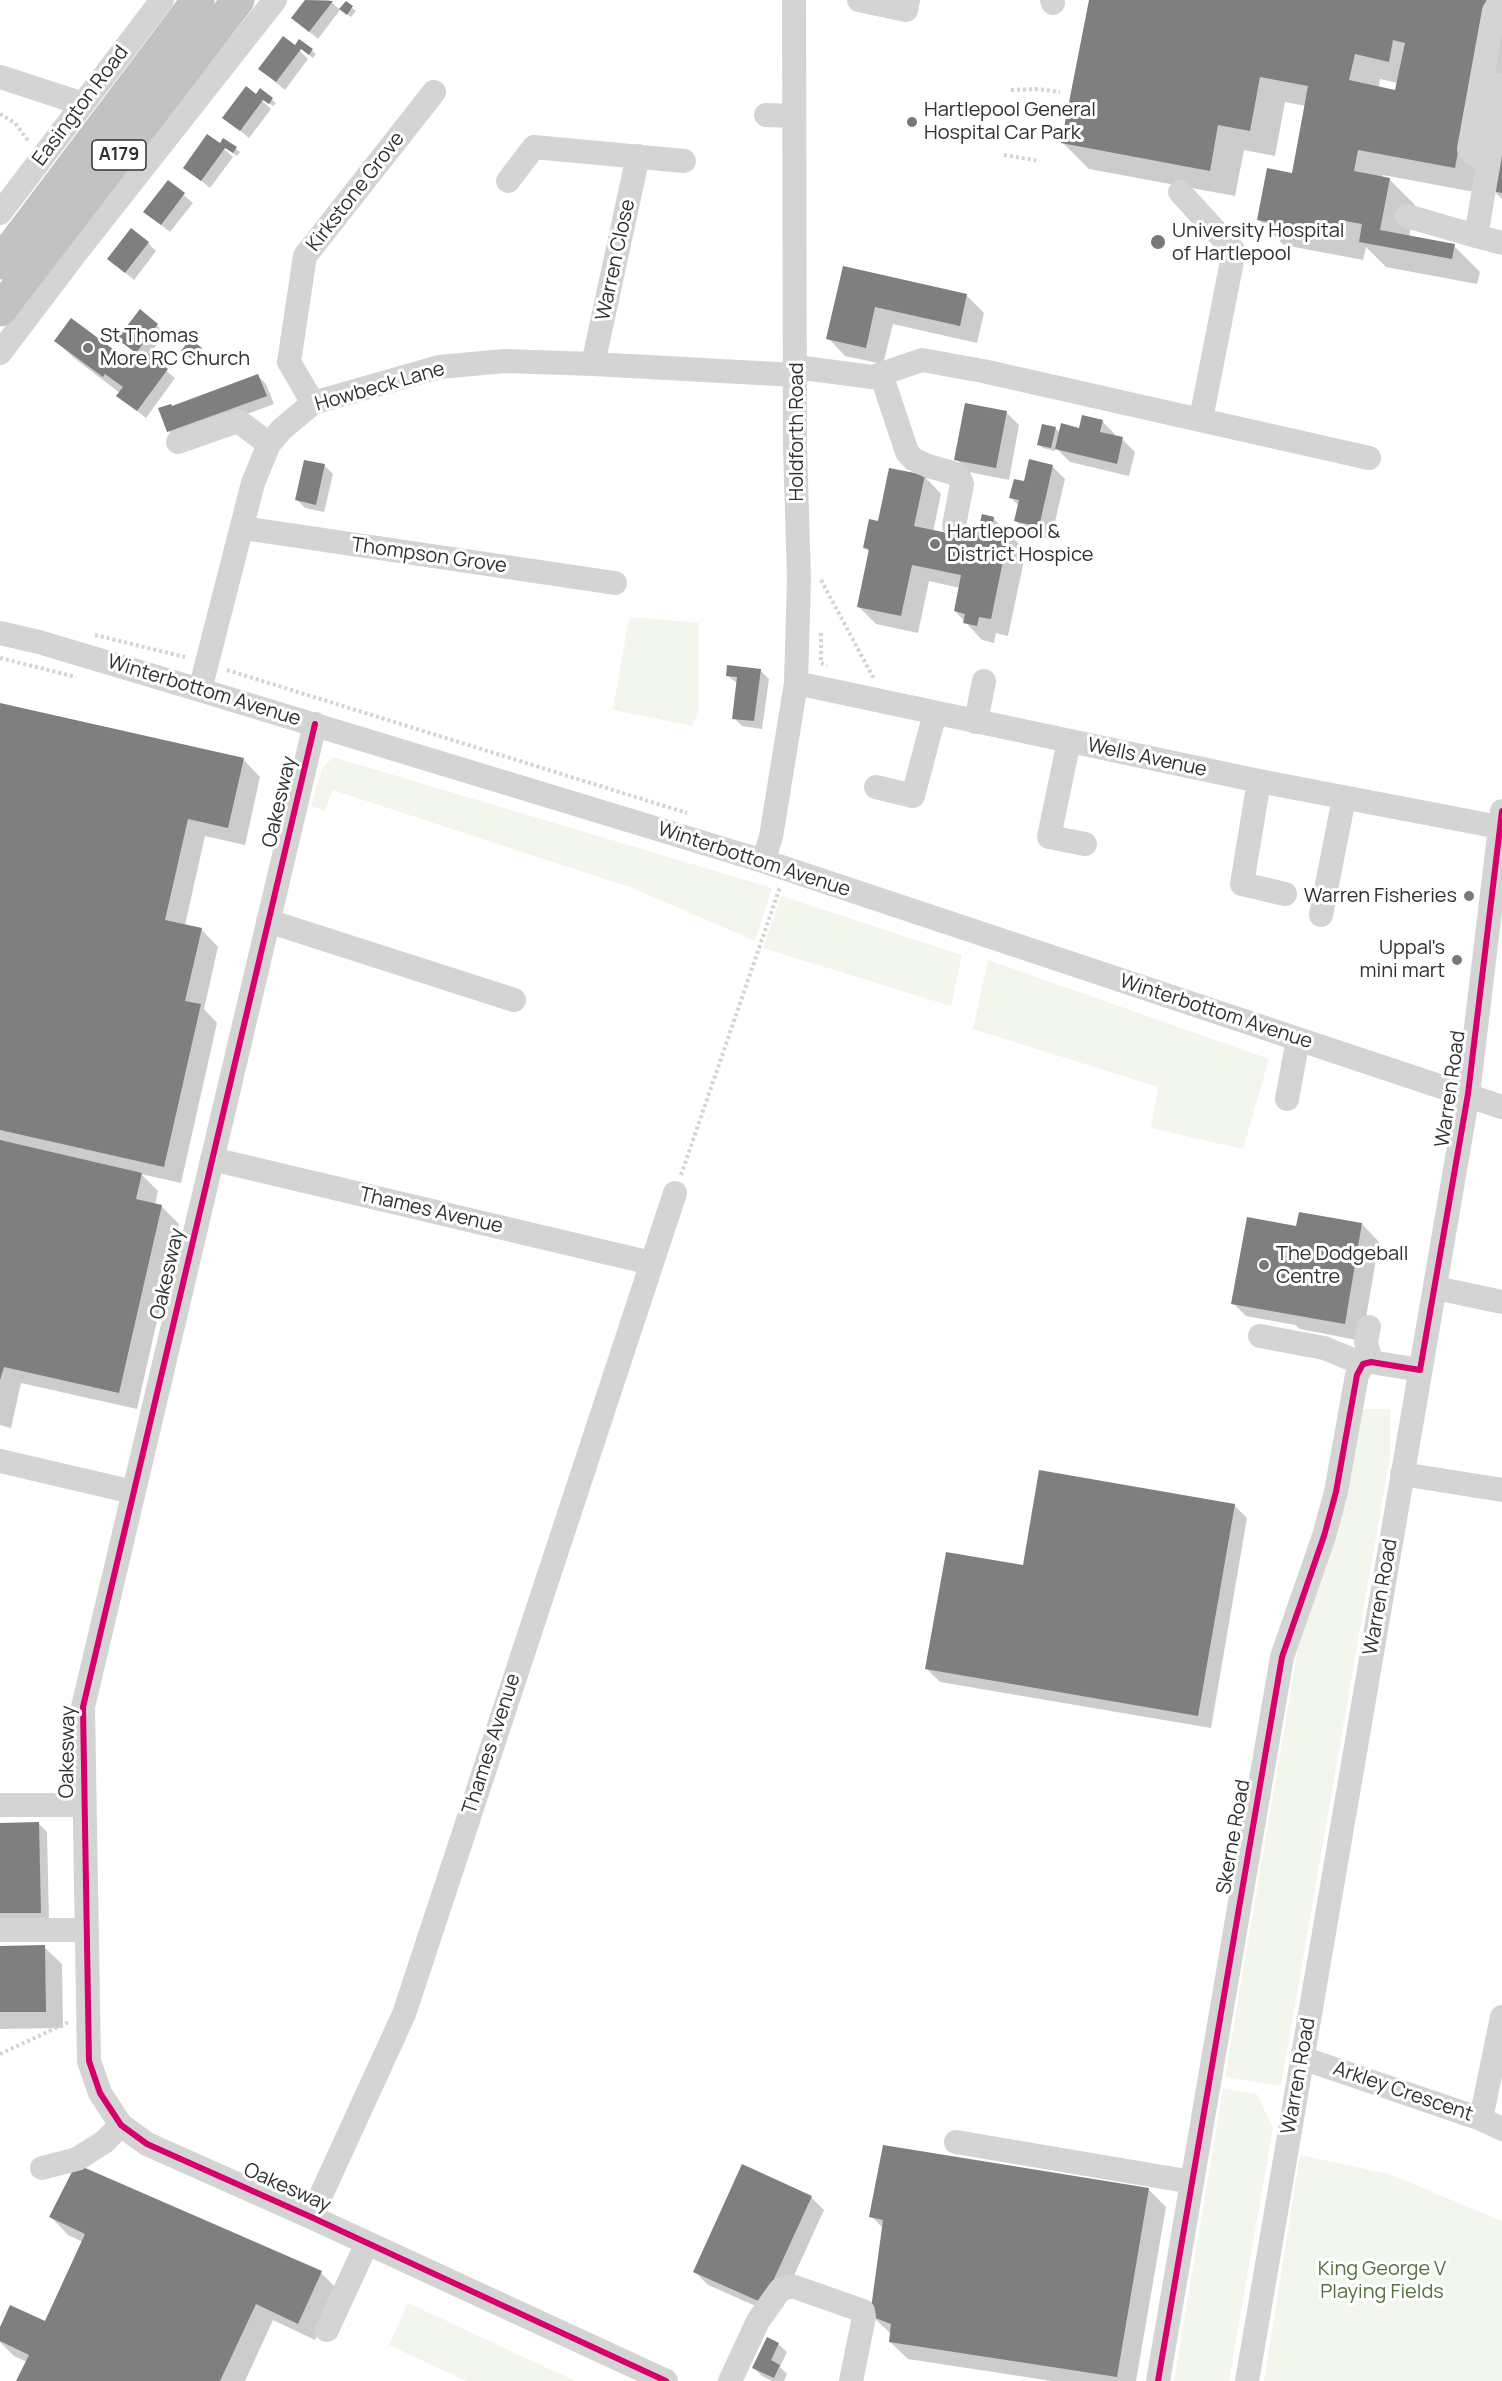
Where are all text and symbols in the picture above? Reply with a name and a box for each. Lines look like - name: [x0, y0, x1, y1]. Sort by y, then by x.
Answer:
- street label: Easington Road: [28, 41, 134, 171]
- place label: Hartlepool General Hospital Car Park: [924, 98, 1096, 145]
- marker: Hartlepool General Hospital Car Park: [905, 115, 919, 129]
- street label: Kirkstone Grove: [302, 128, 410, 256]
- road number: A179: [92, 140, 146, 170]
- street label: Warren Close: [591, 197, 641, 323]
- place label: University Hospital of Hartlepool: [1172, 219, 1344, 266]
- marker: University Hospital of Hartlepool: [1149, 233, 1167, 251]
- place label: St Thomas More RC Church: [100, 324, 250, 371]
- marker: St Thomas More RC Church: [81, 341, 95, 355]
- street label: Howbeck Lane: [312, 357, 448, 417]
- street label: Holdforth Road: [785, 362, 809, 502]
- place label: Hartlepool & District Hospice: [947, 520, 1093, 567]
- street label: Thompson Grove: [350, 533, 508, 579]
- marker: Hartlepool & District Hospice: [928, 537, 942, 551]
- street label: Winterbottom Avenue: [104, 650, 304, 732]
- street label: Wells Avenue: [1085, 734, 1209, 782]
- street label: Oakesway: [258, 754, 302, 850]
- street label: Winterbottom Avenue: [655, 818, 853, 902]
- place label: Warren Fisheries: [1304, 884, 1457, 908]
- marker: Warren Fisheries: [1462, 889, 1476, 903]
- place label: Uppal's mini mart: [1360, 936, 1445, 983]
- marker: Uppal's mini mart: [1450, 953, 1464, 967]
- street label: Winterbottom Avenue: [1117, 970, 1315, 1054]
- street label: Warren Road: [1431, 1029, 1471, 1149]
- street label: Thames Avenue: [357, 1183, 505, 1239]
- street label: Oakesway: [146, 1226, 190, 1322]
- place label: The Dodgeball Centre: [1276, 1242, 1408, 1289]
- marker: The Dodgeball Centre: [1257, 1258, 1271, 1272]
- street label: Warren Road: [1359, 1537, 1403, 1657]
- street label: Thames Avenue: [458, 1671, 526, 1817]
- street label: Oakesway: [55, 1705, 81, 1799]
- street label: Skerne Road: [1212, 1778, 1256, 1896]
- street label: Warren Road: [1277, 2016, 1321, 2136]
- street label: Arkley Crescent: [1330, 2057, 1476, 2127]
- street label: Oakesway: [240, 2158, 334, 2218]
- park label: King George V Playing Fields: [1318, 2257, 1446, 2304]

